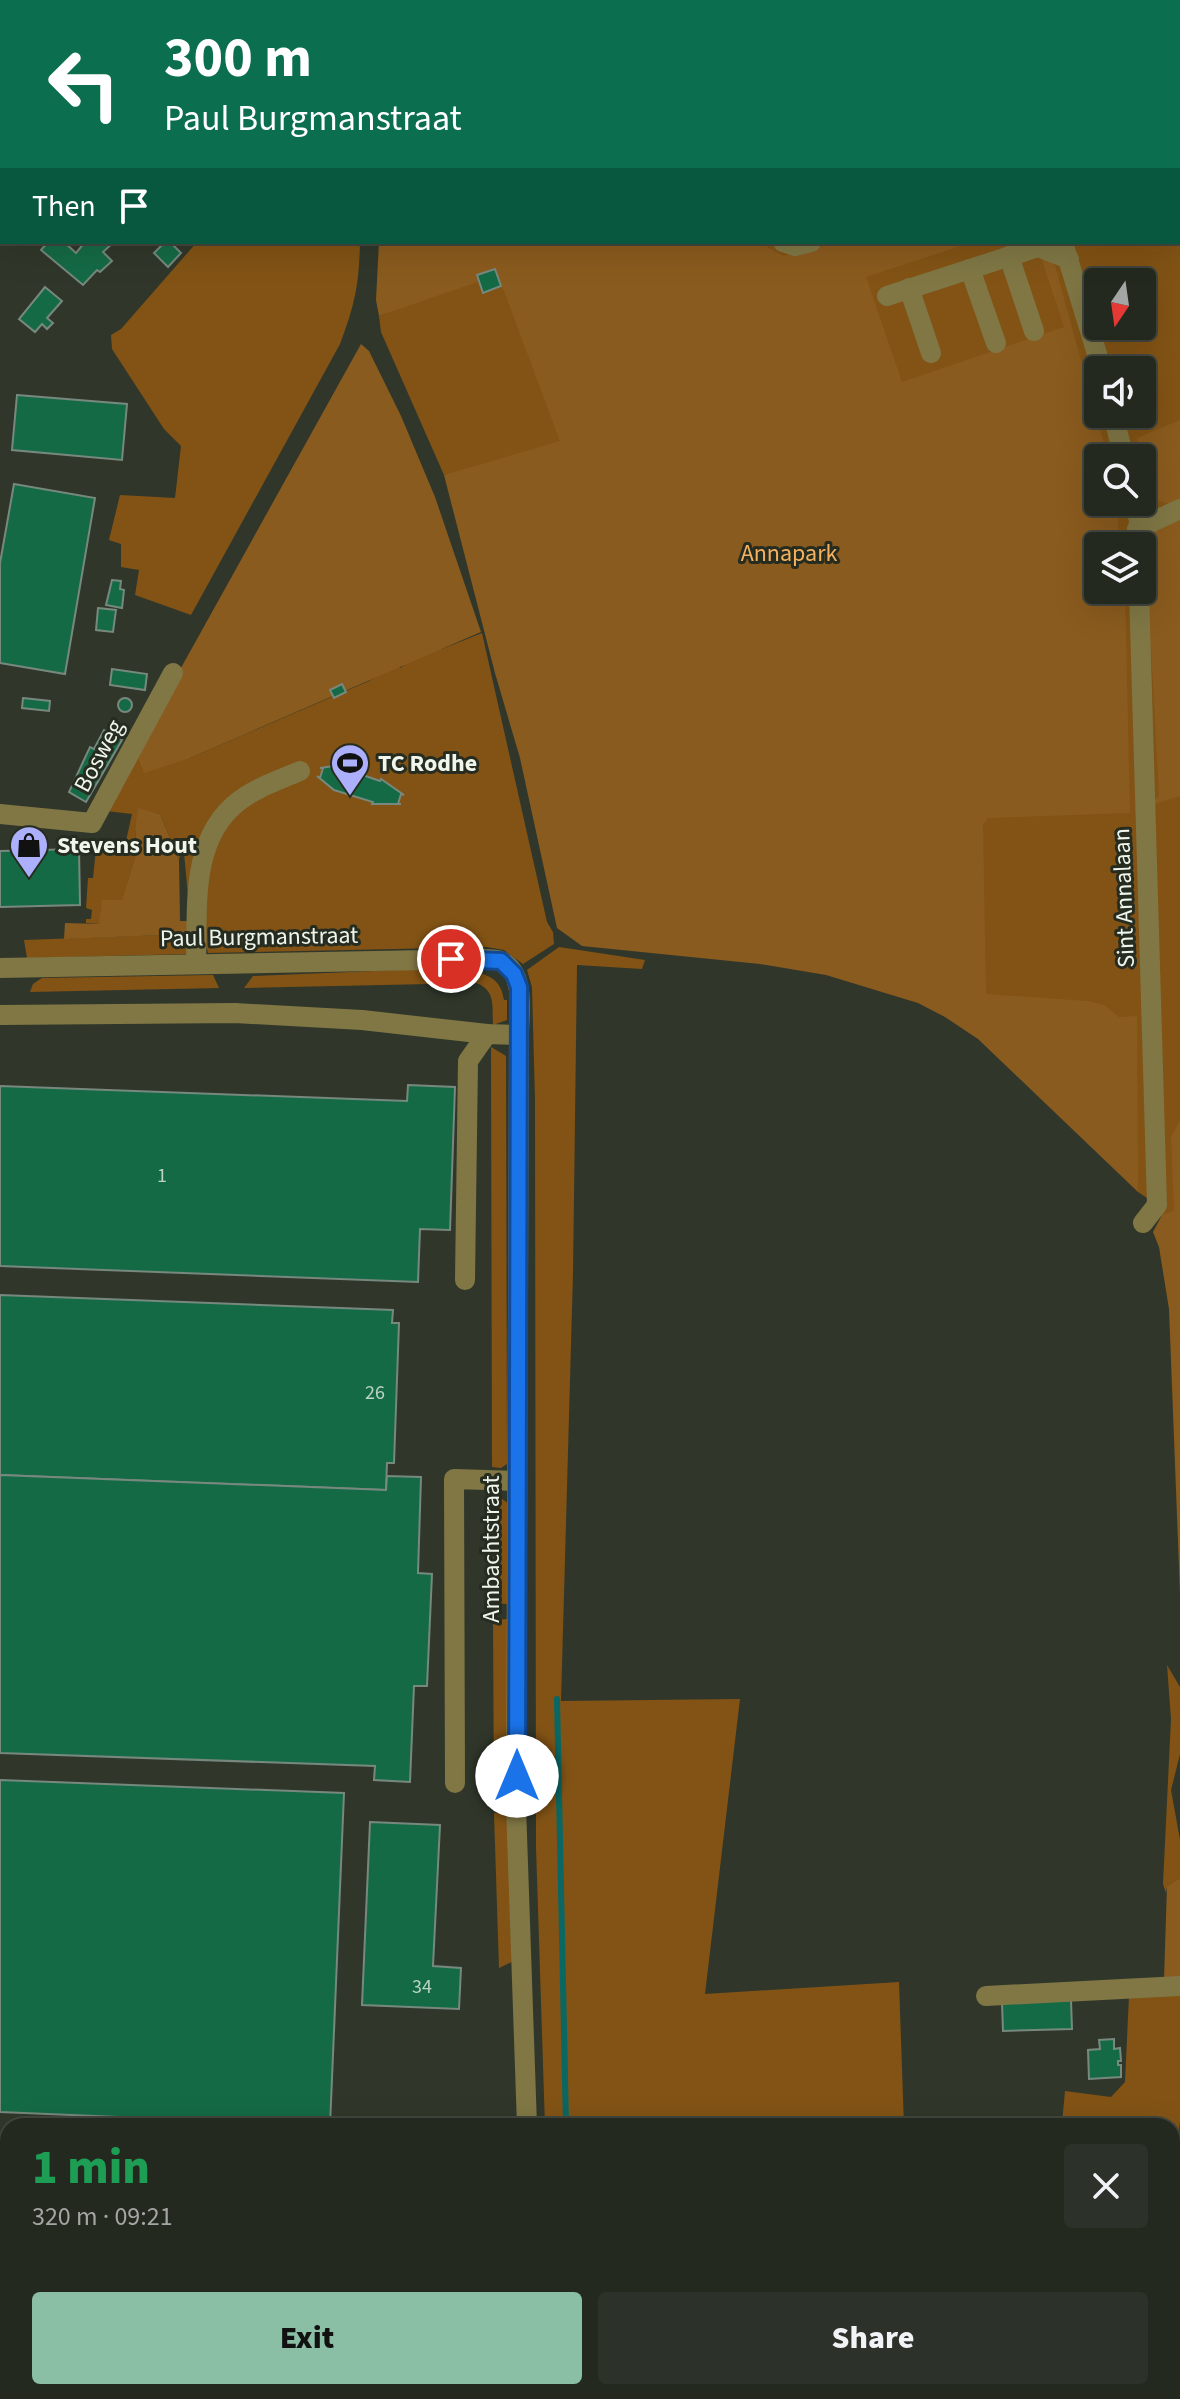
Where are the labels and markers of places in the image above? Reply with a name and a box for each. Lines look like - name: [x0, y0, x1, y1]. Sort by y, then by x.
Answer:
- sports icon: TC Rodhe: [329, 742, 371, 797]
- place label: TC Rodhe: [378, 746, 477, 781]
- shop icon: Stevens Hout: [8, 824, 50, 879]
- place label: Stevens Hout: [57, 828, 197, 863]
- pin: [417, 925, 485, 993]

